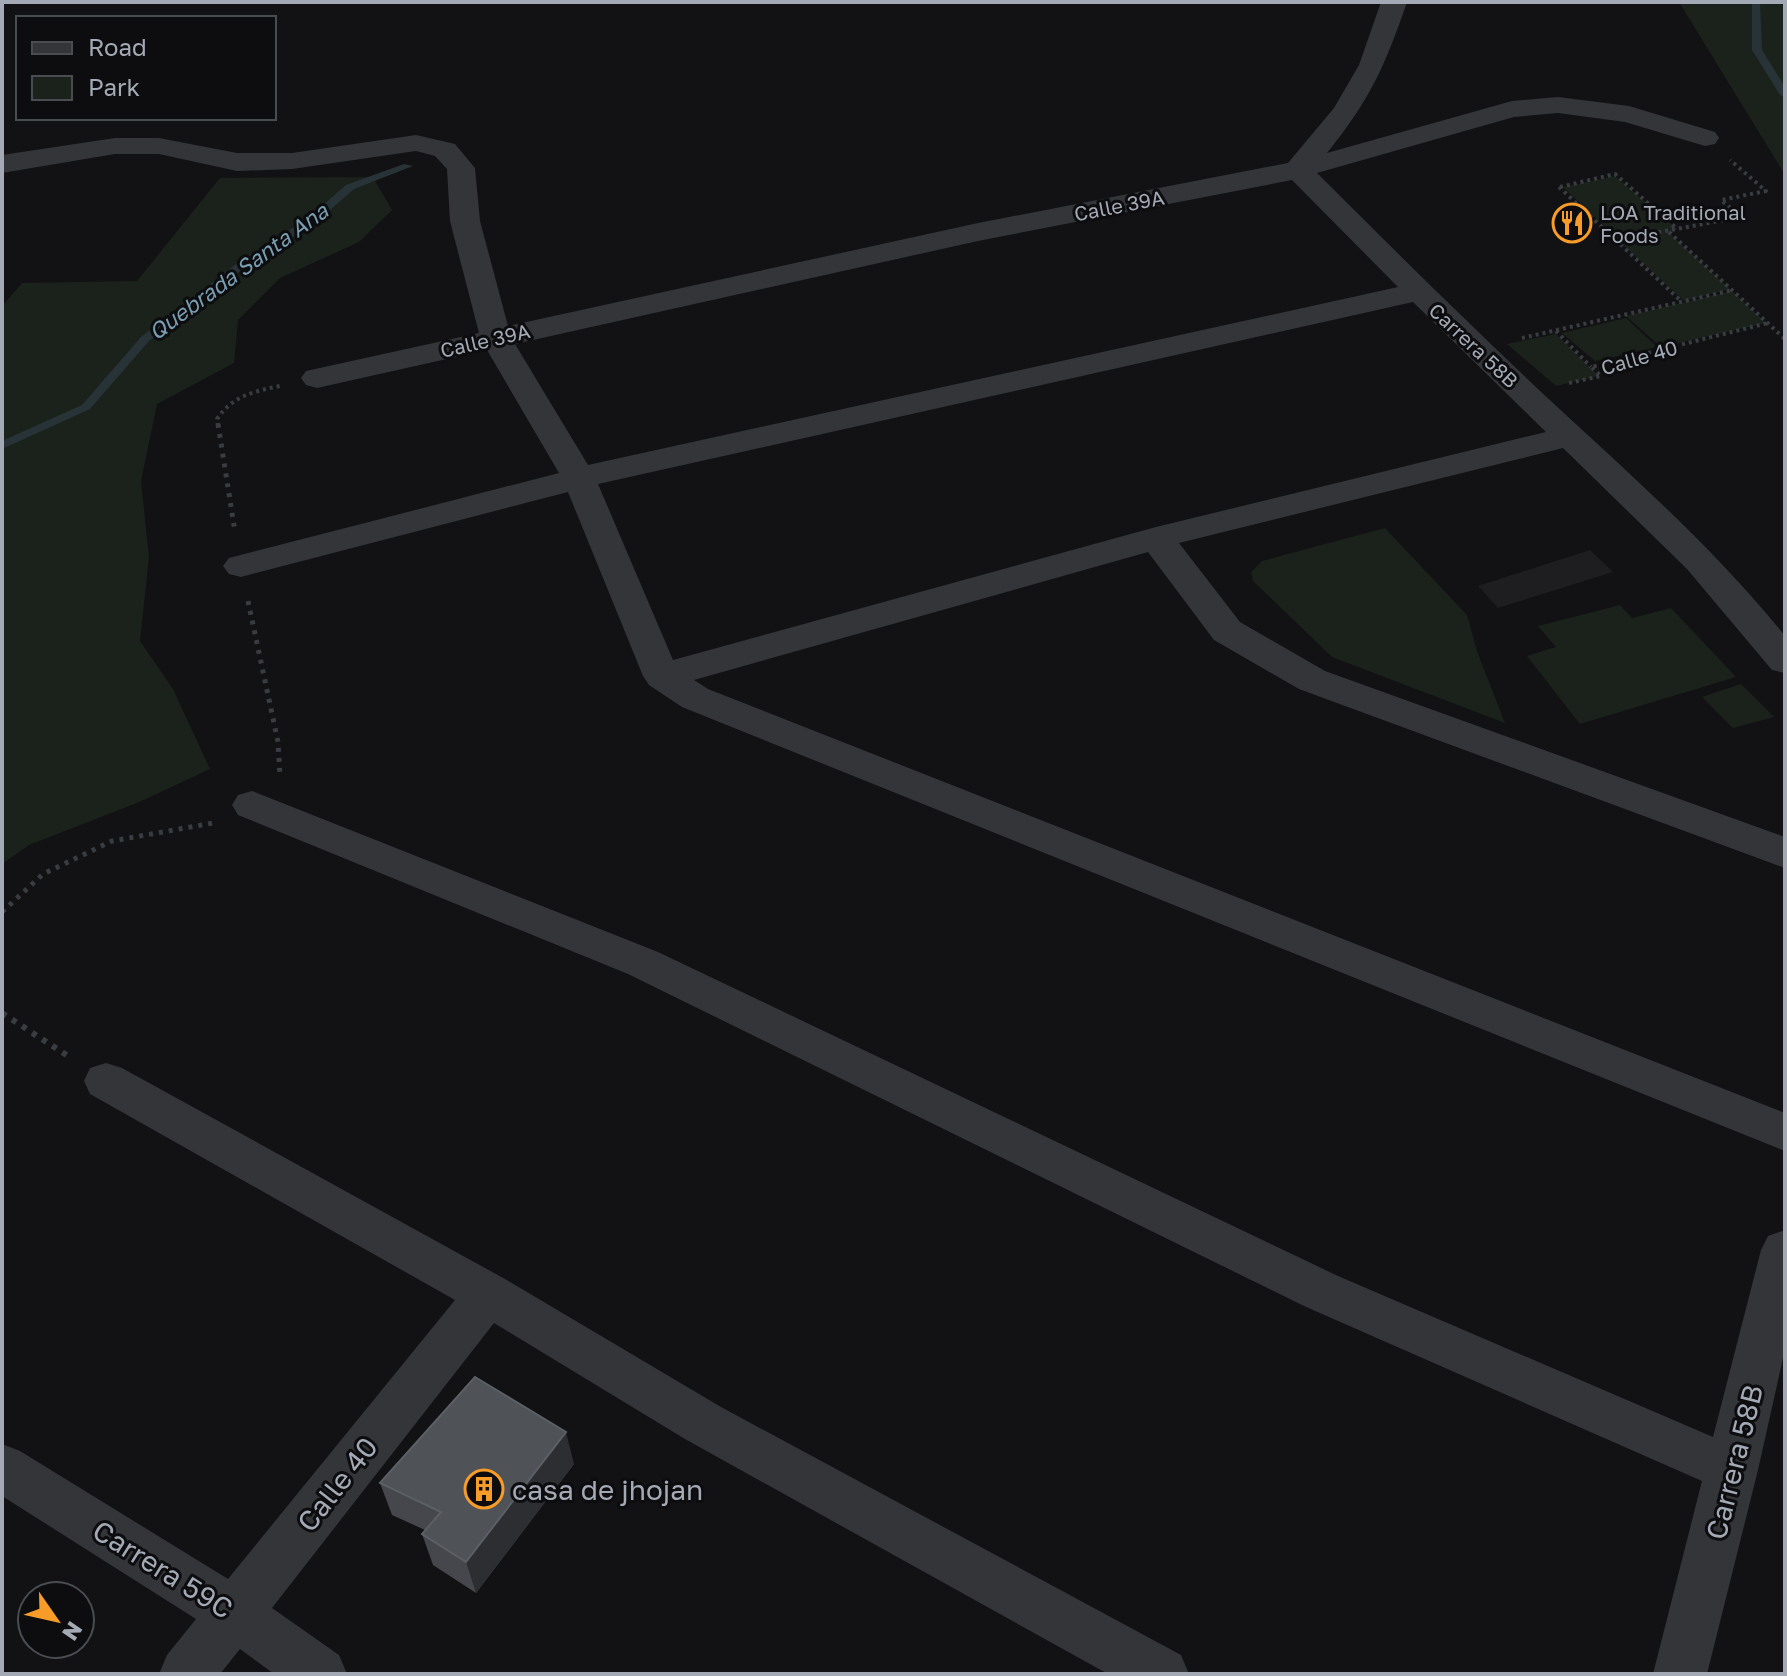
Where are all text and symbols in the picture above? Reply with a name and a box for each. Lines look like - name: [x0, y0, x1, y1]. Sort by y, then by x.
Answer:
- legend: [16, 16, 276, 120]
- text: Road: [88, 32, 147, 61]
- text: Park: [88, 72, 140, 101]
- street label: Calle 39A: [1072, 185, 1166, 225]
- water label: Quebrada Santa Ana: [143, 196, 334, 345]
- place label: LOA Traditional Foods: [1600, 200, 1746, 247]
- restaurant icon: LOA Traditional Foods: [1551, 202, 1593, 244]
- street label: Carrera 58B: [1424, 298, 1524, 392]
- street label: Calle 39A: [438, 318, 532, 362]
- street label: Calle 40: [1598, 335, 1680, 379]
- street label: Carrera 58B: [1699, 1381, 1769, 1543]
- street label: Calle 40: [290, 1430, 384, 1538]
- building icon: casa de jhojan: [463, 1468, 505, 1510]
- place label: casa de jhojan: [512, 1473, 703, 1506]
- street label: Carrera 59C: [87, 1513, 239, 1625]
- north arrow: [16, 1580, 96, 1660]
- text: N: [57, 1617, 89, 1646]

